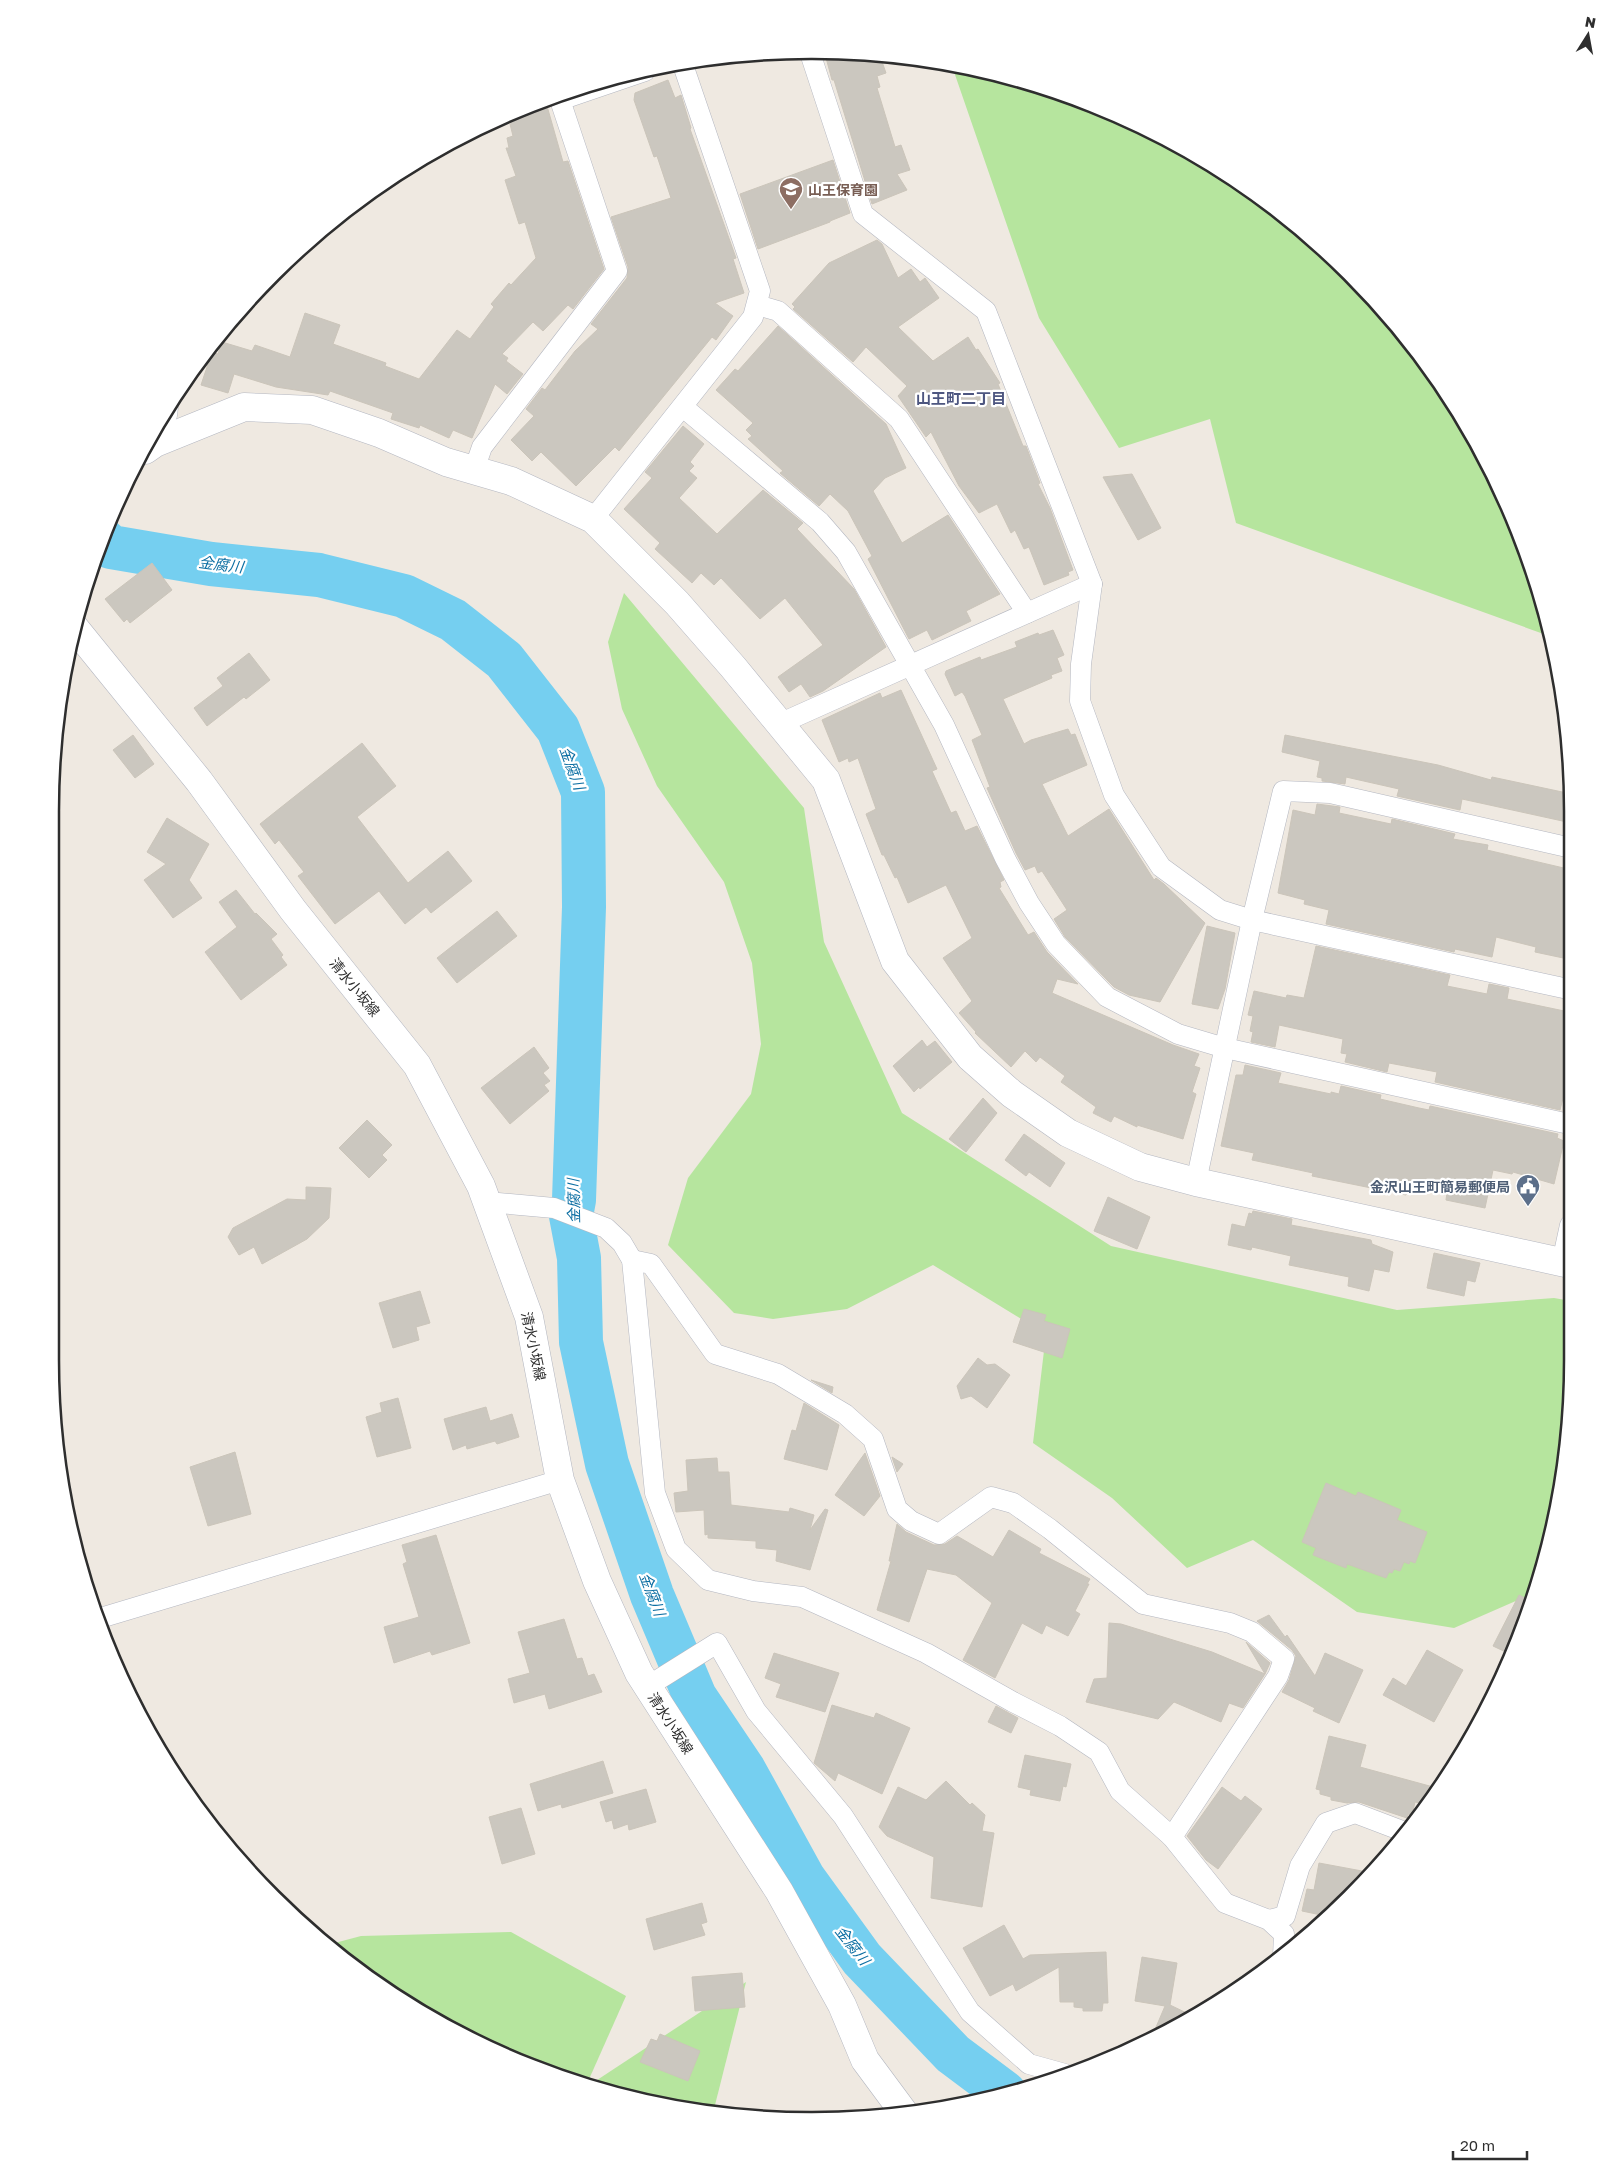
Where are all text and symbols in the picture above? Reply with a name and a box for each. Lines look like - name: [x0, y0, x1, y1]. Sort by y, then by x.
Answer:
- north arrow: [1563, 10, 1613, 60]
- text: N: [1584, 12, 1597, 31]
- school or university icon: 山王保育園: [778, 176, 804, 210]
- place label: 山王保育園: [808, 181, 878, 198]
- district label: 山王町二丁目: [916, 389, 1006, 407]
- water label: 金腐川: [198, 552, 246, 576]
- water label: 金腐川: [557, 744, 590, 794]
- street label: 清水小坂線: [326, 954, 384, 1020]
- public building icon: 金沢山王町簡易郵便局: [1515, 1173, 1541, 1207]
- water label: 金腐川: [564, 1176, 582, 1224]
- place label: 金沢山王町簡易郵便局: [1370, 1178, 1510, 1195]
- street label: 清水小坂線: [518, 1310, 550, 1382]
- water label: 金腐川: [637, 1570, 670, 1620]
- street label: 清水小坂線: [645, 1689, 697, 1757]
- water label: 金腐川: [832, 1922, 875, 1970]
- scale bar: [1453, 2128, 1527, 2160]
- text: 20 m: [1460, 2136, 1495, 2154]

